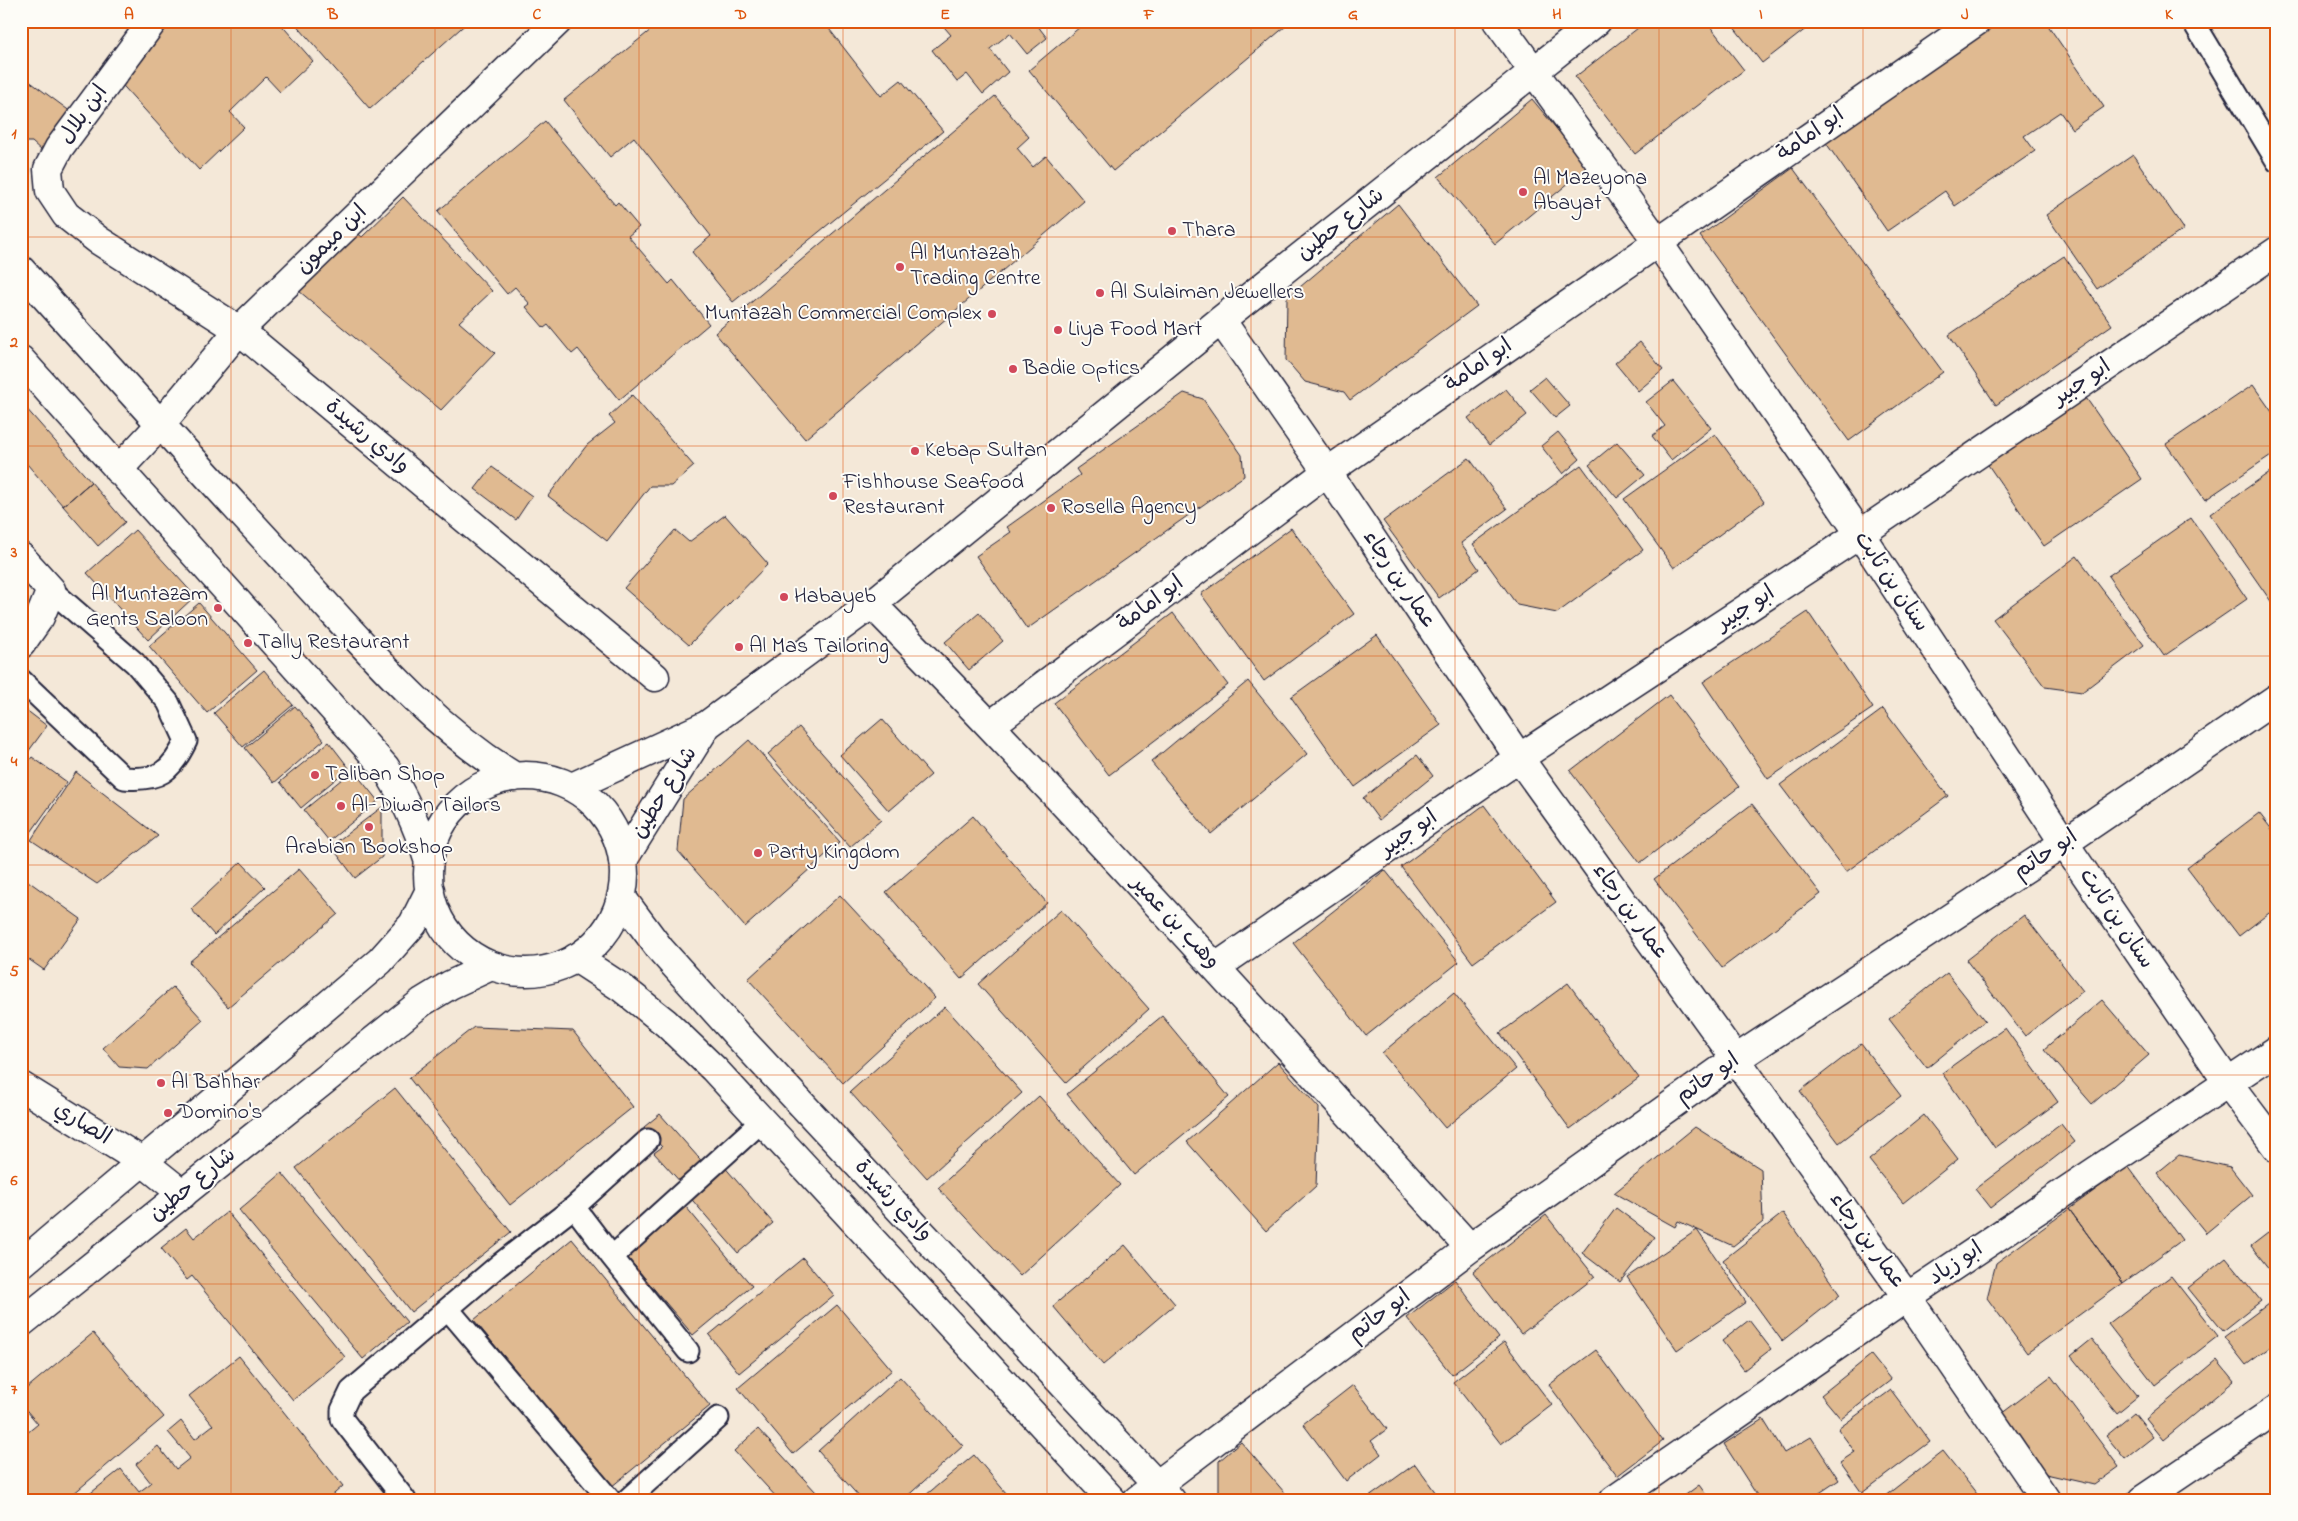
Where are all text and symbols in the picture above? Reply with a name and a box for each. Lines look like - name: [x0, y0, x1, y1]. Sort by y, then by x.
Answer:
- text: A: [124, 3, 134, 27]
- text: B: [327, 3, 339, 27]
- text: C: [533, 3, 542, 27]
- text: D: [734, 3, 747, 27]
- text: E: [940, 3, 950, 27]
- text: F: [1143, 3, 1155, 27]
- text: G: [1348, 3, 1358, 27]
- text: H: [1552, 3, 1562, 27]
- text: I: [1759, 3, 1763, 27]
- text: J: [1961, 3, 1969, 27]
- text: K: [2165, 3, 2174, 27]
- street label: ابن بلال: [51, 79, 117, 151]
- street label: ابو امامة: [1771, 100, 1851, 170]
- text: 1: [11, 122, 17, 146]
- place label: Al Mazeyona Abayat: [1533, 163, 1647, 221]
- street label: شارع حطين: [1290, 180, 1392, 270]
- marker: Al Mazeyona Abayat: [1517, 186, 1529, 198]
- street label: ابن ميمون: [289, 198, 375, 282]
- place label: Thara: [1182, 215, 1236, 247]
- marker: Thara: [1166, 225, 1178, 237]
- place label: Al Muntazah Trading Centre: [910, 238, 1041, 296]
- marker: Al Muntazah Trading Centre: [894, 261, 906, 273]
- place label: Al Sulaiman Jewellers: [1110, 277, 1304, 309]
- marker: Al Sulaiman Jewellers: [1094, 287, 1106, 299]
- place label: Muntazah Commercial Complex: [705, 298, 982, 330]
- marker: Muntazah Commercial Complex: [986, 308, 998, 320]
- place label: Liya Food Mart: [1068, 314, 1203, 347]
- marker: Liya Food Mart: [1052, 324, 1064, 336]
- text: 2: [9, 331, 18, 355]
- street label: ابو امامة: [1439, 331, 1519, 401]
- street label: ابو جبير: [2045, 352, 2118, 415]
- place label: Badie Optics: [1022, 353, 1140, 385]
- marker: Badie Optics: [1007, 363, 1019, 375]
- street label: وادي رشيدة: [317, 392, 417, 482]
- place label: Kebap Sultan: [925, 435, 1047, 467]
- marker: Kebap Sultan: [909, 445, 921, 457]
- place label: Fishhouse Seafood Restaurant: [842, 467, 1024, 524]
- marker: Fishhouse Seafood Restaurant: [827, 490, 839, 502]
- place label: Rosella Agency: [1061, 492, 1197, 525]
- marker: Rosella Agency: [1045, 502, 1057, 514]
- street label: عمار بن رجاء: [1354, 524, 1444, 636]
- street label: سنان بن ثابت: [1845, 525, 1937, 639]
- text: 3: [10, 541, 18, 565]
- street label: ابو امامة: [1111, 568, 1191, 640]
- street label: ابو جبير: [1708, 578, 1782, 641]
- place label: Al Muntazam Gents Saloon: [86, 579, 208, 636]
- place label: Habayeb: [794, 581, 876, 614]
- marker: Habayeb: [778, 591, 790, 603]
- marker: Al Muntazam Gents Saloon: [212, 602, 224, 614]
- place label: Tally Restaurant: [258, 627, 410, 660]
- place label: Al Mas Tailoring: [749, 631, 889, 664]
- marker: Tally Restaurant: [242, 637, 254, 649]
- marker: Al Mas Tailoring: [733, 641, 745, 653]
- street label: شارع حطين: [624, 741, 706, 845]
- text: 4: [10, 750, 18, 774]
- place label: Taliban Shop: [325, 759, 445, 791]
- marker: Taliban Shop: [309, 769, 321, 781]
- place label: Al-Diwan Tailors: [351, 790, 501, 822]
- marker: Al-Diwan Tailors: [335, 800, 347, 812]
- street label: ابو جبير: [1372, 802, 1445, 867]
- marker: Arabian Bookshop: [363, 821, 375, 833]
- street label: ابو حاتم: [2007, 822, 2085, 888]
- place label: Arabian Bookshop: [285, 832, 453, 864]
- place label: Party Kingdom: [768, 837, 900, 870]
- marker: Party Kingdom: [752, 847, 764, 859]
- street label: عمار بن رجاء: [1584, 857, 1676, 967]
- street label: سنان بن ثابت: [2070, 862, 2162, 976]
- street label: وهب بن عمير: [1122, 867, 1227, 977]
- text: 5: [9, 960, 19, 984]
- street label: ابو حاتم: [1670, 1045, 1746, 1113]
- place label: Al Bahhar: [171, 1067, 260, 1099]
- marker: Al Bahhar: [155, 1077, 167, 1089]
- street label: الصاري: [47, 1094, 117, 1154]
- place label: Domino's: [177, 1097, 262, 1129]
- marker: Domino's: [162, 1107, 174, 1119]
- street label: شارع حطين: [143, 1140, 243, 1230]
- street label: وادي رشيدة: [846, 1153, 940, 1249]
- text: 6: [9, 1169, 18, 1193]
- street label: عمار بن رجاء: [1821, 1186, 1913, 1296]
- street label: ابو زياد: [1922, 1234, 1990, 1294]
- street label: ابو حاتم: [1342, 1282, 1418, 1350]
- text: 7: [11, 1378, 18, 1402]

